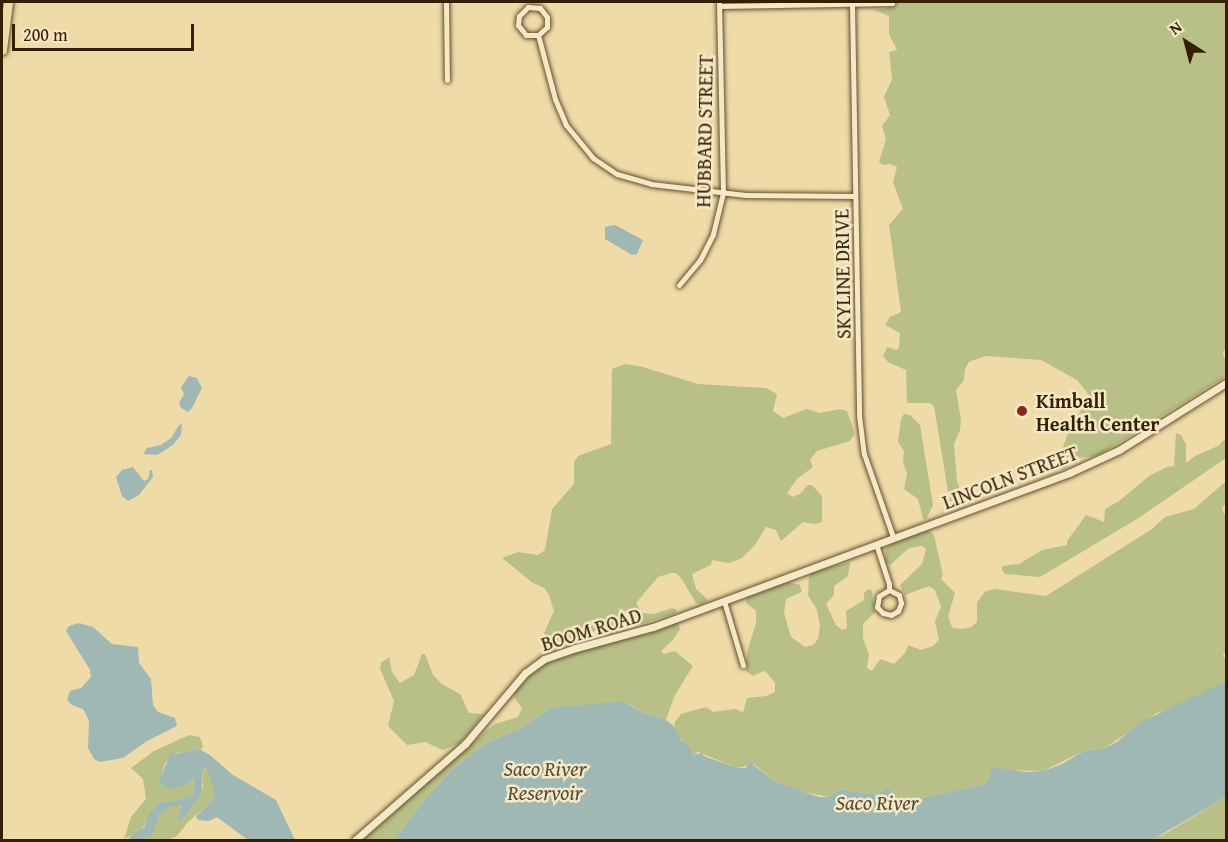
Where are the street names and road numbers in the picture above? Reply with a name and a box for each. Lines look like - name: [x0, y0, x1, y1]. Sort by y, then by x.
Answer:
- street label: HUBBARD STREET: [691, 54, 717, 208]
- street label: SKYLINE DRIVE: [829, 209, 855, 339]
- street label: LINCOLN STREET: [939, 440, 1081, 514]
- street label: BOOM ROAD: [538, 602, 644, 656]

